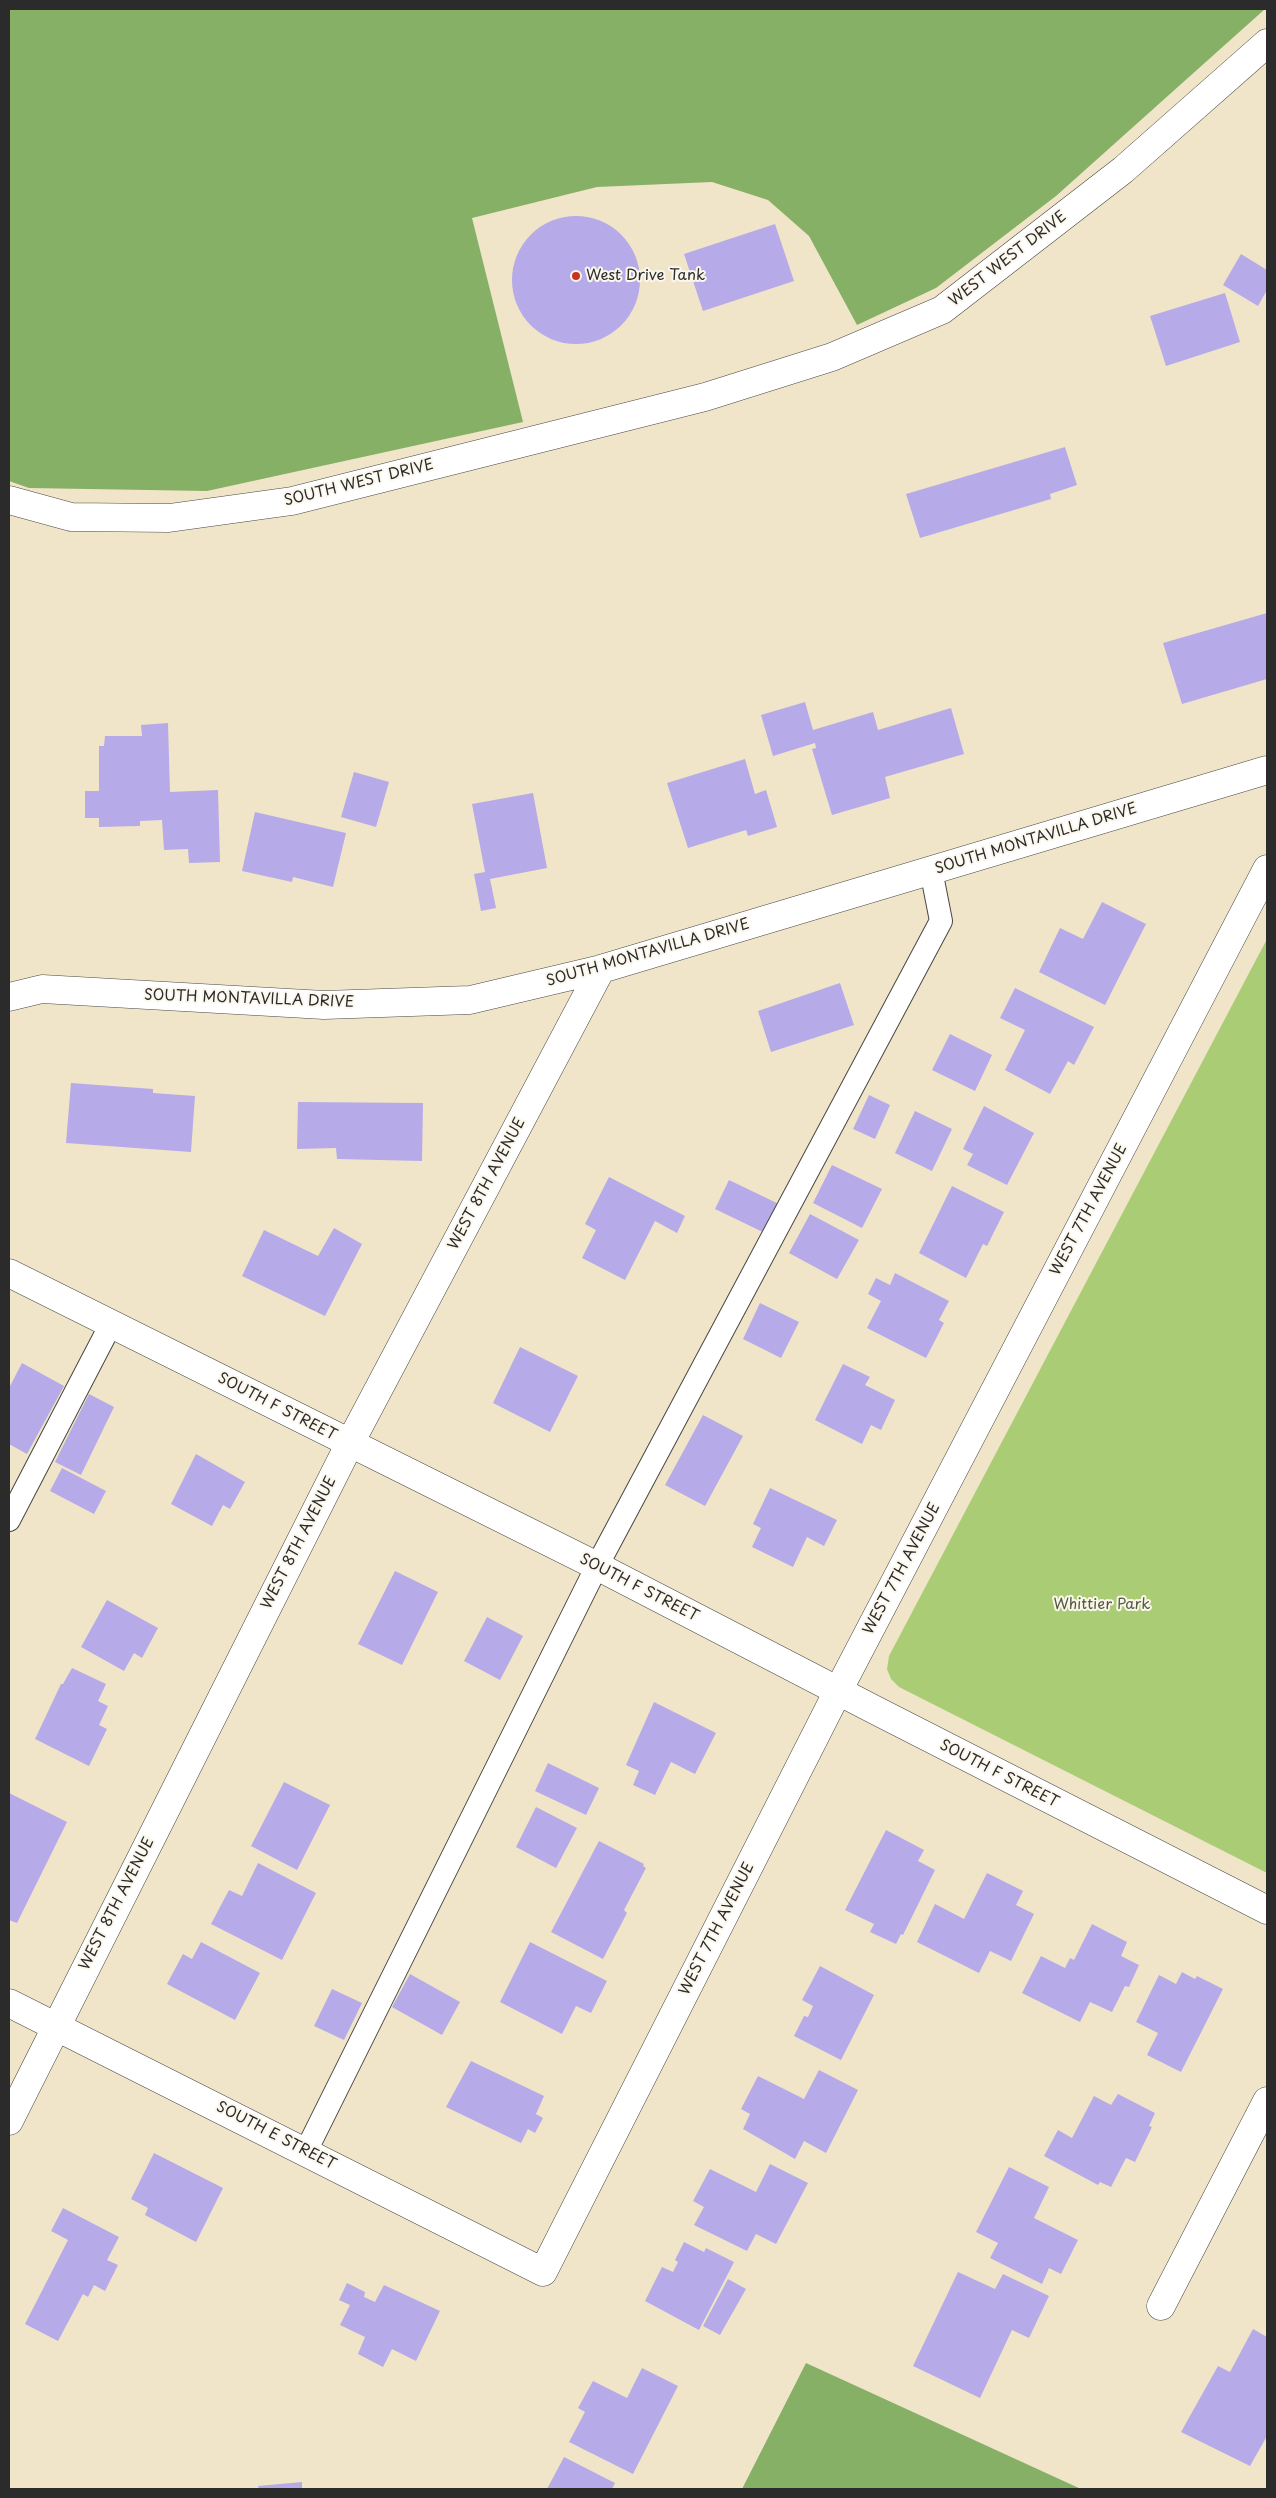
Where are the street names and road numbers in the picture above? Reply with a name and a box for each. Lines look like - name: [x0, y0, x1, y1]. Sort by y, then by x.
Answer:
- street label: WEST WEST DRIVE: [946, 208, 1070, 310]
- street label: SOUTH WEST DRIVE: [282, 456, 436, 510]
- street label: SOUTH MONTAVILLA DRIVE: [933, 800, 1139, 878]
- street label: SOUTH MONTAVILLA DRIVE: [544, 915, 752, 991]
- street label: SOUTH MONTAVILLA DRIVE: [144, 986, 354, 1012]
- street label: WEST 8TH AVENUE: [445, 1115, 529, 1253]
- street label: WEST 7TH AVENUE: [1047, 1141, 1131, 1279]
- street label: SOUTH F STREET: [214, 1369, 340, 1445]
- street label: WEST 8TH AVENUE: [258, 1474, 340, 1612]
- street label: WEST 7TH AVENUE: [860, 1500, 944, 1638]
- street label: SOUTH F STREET: [576, 1550, 702, 1626]
- street label: SOUTH F STREET: [936, 1736, 1062, 1812]
- street label: WEST 8TH AVENUE: [76, 1835, 158, 1973]
- street label: WEST 7TH AVENUE: [676, 1860, 758, 1998]
- street label: SOUTH E STREET: [213, 2098, 339, 2174]

